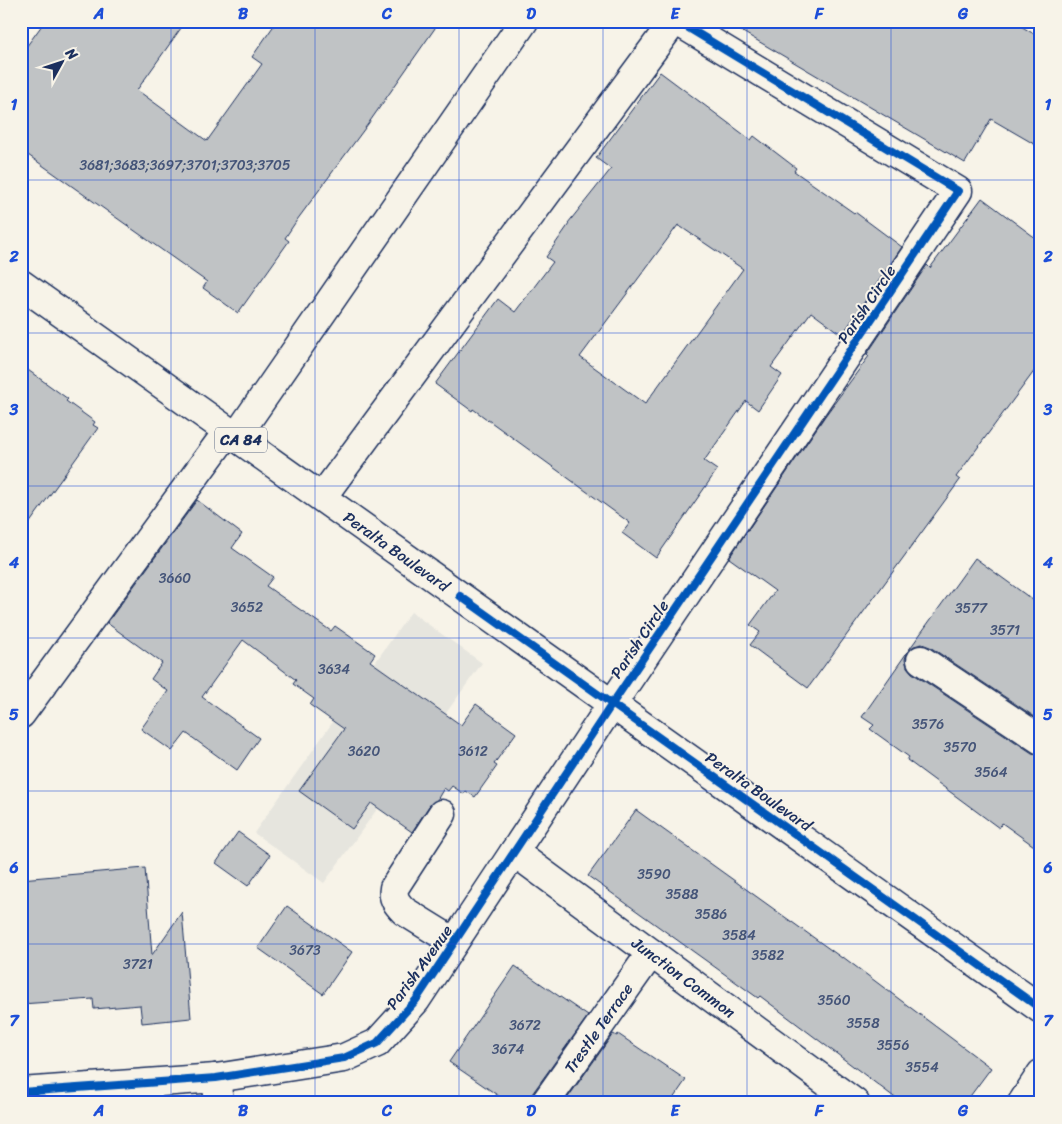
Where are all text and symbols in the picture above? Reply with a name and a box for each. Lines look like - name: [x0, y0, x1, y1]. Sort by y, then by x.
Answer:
- text: A: [93, 0, 104, 28]
- text: B: [238, 0, 249, 28]
- text: C: [381, 0, 393, 28]
- text: D: [526, 0, 536, 28]
- text: E: [671, 0, 681, 28]
- text: F: [814, 0, 825, 28]
- text: G: [957, 0, 969, 28]
- north arrow: [38, 38, 88, 88]
- text: N: [58, 41, 84, 66]
- text: 1: [11, 90, 18, 119]
- text: 1: [1045, 90, 1052, 119]
- house number: 3681;3683;3697;3701;3703;3705: [79, 153, 291, 178]
- text: 2: [8, 242, 19, 271]
- text: 2: [1042, 242, 1053, 271]
- street label: Parish Circle: [829, 259, 904, 350]
- text: 3: [9, 395, 19, 424]
- text: 3: [1043, 395, 1053, 424]
- road number: CA 84: [215, 428, 267, 452]
- street label: Peralta Boulevard: [337, 503, 457, 601]
- text: 4: [8, 548, 19, 577]
- text: 4: [1042, 548, 1053, 577]
- house number: 3660: [159, 566, 191, 591]
- street label: Parish Circle: [602, 594, 677, 685]
- house number: 3652: [231, 595, 263, 620]
- house number: 3577: [955, 596, 988, 621]
- house number: 3571: [990, 618, 1020, 643]
- house number: 3634: [318, 657, 350, 682]
- text: 5: [9, 700, 19, 729]
- text: 5: [1043, 700, 1053, 729]
- house number: 3576: [912, 712, 944, 737]
- house number: 3570: [943, 735, 977, 760]
- house number: 3620: [348, 739, 380, 764]
- house number: 3612: [458, 739, 488, 764]
- street label: Peralta Boulevard: [699, 744, 820, 840]
- house number: 3564: [975, 760, 1008, 785]
- text: 6: [8, 853, 19, 882]
- text: 6: [1042, 853, 1053, 882]
- house number: 3590: [637, 862, 671, 887]
- house number: 3588: [665, 882, 699, 907]
- house number: 3586: [695, 902, 727, 927]
- street label: Parish Avenue: [378, 918, 460, 1016]
- house number: 3584: [722, 923, 756, 948]
- street label: Junction Common: [624, 929, 742, 1026]
- house number: 3673: [289, 938, 321, 963]
- house number: 3582: [752, 943, 784, 968]
- house number: 3721: [123, 952, 153, 977]
- street label: Trestle Terrace: [556, 977, 641, 1080]
- house number: 3560: [817, 988, 851, 1013]
- text: 7: [9, 1006, 20, 1035]
- text: 7: [1043, 1006, 1054, 1035]
- house number: 3558: [846, 1011, 880, 1036]
- house number: 3672: [509, 1013, 541, 1038]
- house number: 3556: [877, 1033, 909, 1058]
- house number: 3674: [492, 1037, 524, 1062]
- house number: 3554: [905, 1055, 939, 1080]
- text: A: [93, 1096, 104, 1124]
- text: B: [238, 1096, 249, 1124]
- text: C: [381, 1096, 393, 1124]
- text: D: [526, 1096, 536, 1124]
- text: E: [671, 1096, 681, 1124]
- text: F: [814, 1096, 825, 1124]
- text: G: [957, 1096, 969, 1124]

